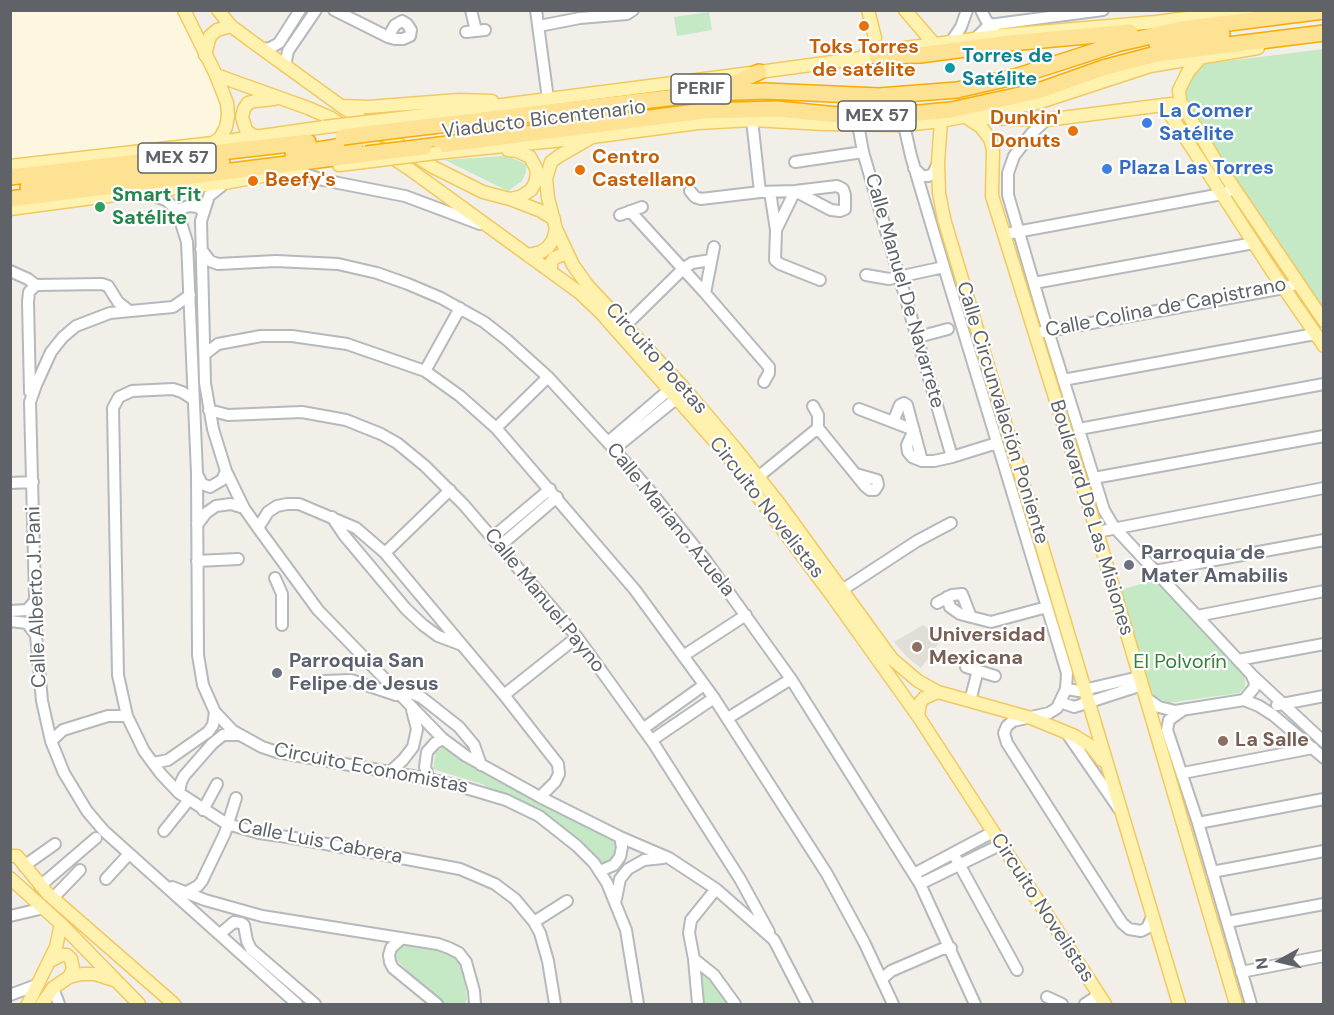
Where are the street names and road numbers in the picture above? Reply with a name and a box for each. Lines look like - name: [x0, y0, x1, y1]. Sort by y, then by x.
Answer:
- road number: PERIF: [671, 74, 731, 104]
- street label: Viaducto Bicentenario: [441, 96, 647, 144]
- road number: MEX 57: [838, 101, 916, 131]
- road number: MEX 57: [138, 143, 216, 173]
- street label: Calle Manuel De Navarrete: [859, 171, 949, 411]
- street label: Calle Colina de Capistrano: [1044, 273, 1288, 343]
- street label: Calle Circunvalación Poniente: [951, 279, 1053, 547]
- street label: Circuito Poetas: [600, 298, 712, 420]
- street label: Boulevard De Las Misiones: [1044, 397, 1138, 639]
- street label: Circuito Novelistas: [703, 433, 829, 583]
- street label: Calle Mariano Azuela: [601, 438, 739, 602]
- street label: Calle Alberto J. Pani: [22, 506, 52, 688]
- street label: Calle Manuel Payno: [478, 524, 610, 678]
- street label: Circuito Economistas: [272, 738, 470, 800]
- street label: Calle Luis Cabrera: [236, 814, 404, 870]
- street label: Circuito Novelistas: [985, 829, 1099, 987]

